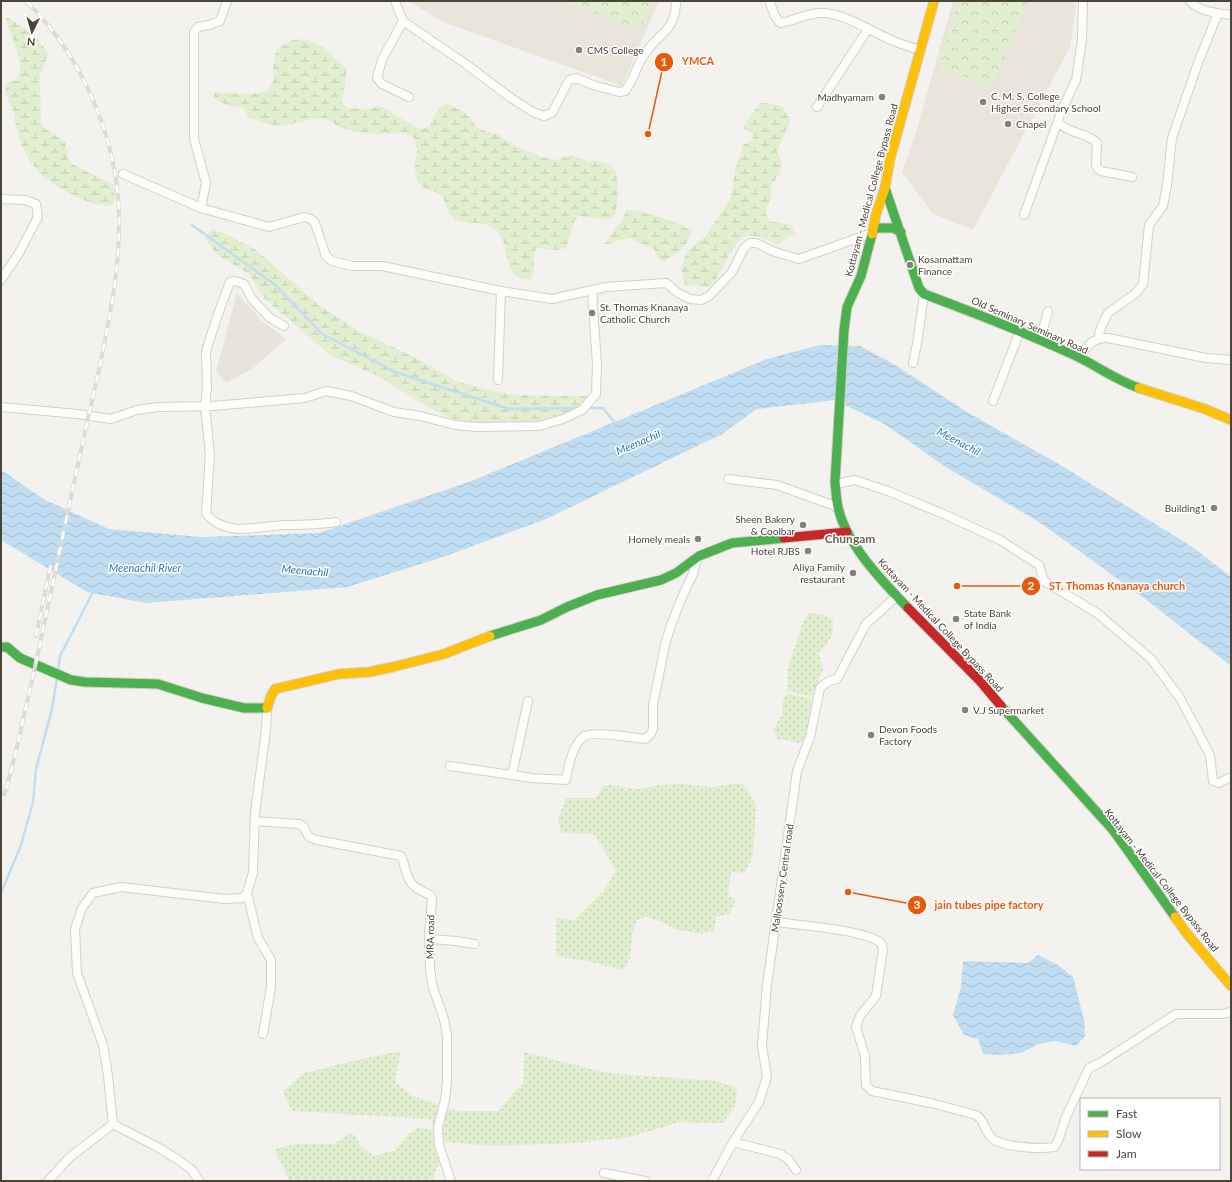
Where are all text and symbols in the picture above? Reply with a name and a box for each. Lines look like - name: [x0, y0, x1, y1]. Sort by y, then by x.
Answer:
- north arrow: [12, 12, 52, 52]
- text: N: [26, 36, 36, 49]
- place label: CMS College: [587, 44, 644, 56]
- marker: CMS College: [574, 45, 584, 55]
- callout: YMCA: [654, 50, 722, 73]
- text: 1: [661, 54, 668, 69]
- text: YMCA: [681, 54, 715, 67]
- place label: C. M. S. College Higher Secondary School: [991, 90, 1101, 114]
- place label: Madhyamam: [817, 91, 874, 103]
- marker: Madhyamam: [877, 92, 887, 102]
- marker: C. M. S. College Higher Secondary School: [978, 97, 988, 107]
- street label: Kottayam - Medical College Bypass Road: [842, 102, 900, 278]
- place label: Chapel: [1016, 118, 1046, 130]
- marker: Chapel: [1003, 119, 1013, 129]
- place label: Kosamattam Finance: [918, 253, 972, 277]
- marker: Kosamattam Finance: [905, 260, 915, 270]
- street label: Old Seminary Seminary Road: [970, 294, 1090, 356]
- place label: St. Thomas Knanaya Catholic Church: [600, 301, 688, 325]
- marker: St. Thomas Knanaya Catholic Church: [587, 308, 597, 318]
- water label: Meenachil: [935, 424, 983, 458]
- water label: Meenachil: [614, 427, 663, 457]
- place label: Building1: [1165, 502, 1206, 514]
- marker: Building1: [1209, 503, 1219, 513]
- place label: Sheen Bakery & Coolbar: [735, 513, 796, 537]
- marker: Sheen Bakery & Coolbar: [798, 520, 808, 530]
- district label: Chungam: [825, 531, 875, 546]
- place label: Homely meals: [628, 533, 690, 545]
- marker: Homely meals: [693, 534, 703, 544]
- place label: Hotel RJBS: [751, 545, 800, 557]
- marker: Hotel RJBS: [803, 546, 813, 556]
- street label: Kottayam - Medical College Bypass Road: [876, 556, 1006, 694]
- water label: Meenachil River: [109, 561, 182, 574]
- water label: Meenachil: [281, 561, 330, 579]
- place label: Aliya Family restaurant: [793, 561, 846, 585]
- marker: Aliya Family restaurant: [848, 568, 858, 578]
- callout: ST. Thomas Knanaya church: [1021, 574, 1193, 597]
- text: 2: [1028, 578, 1035, 593]
- text: ST. Thomas Knanaya church: [1049, 579, 1185, 592]
- place label: State Bank of India: [964, 607, 1012, 631]
- marker: State Bank of India: [951, 614, 961, 624]
- place label: V.J Supermarket: [973, 704, 1044, 716]
- marker: V.J Supermarket: [960, 705, 970, 715]
- place label: Devon Foods Factory: [879, 723, 937, 747]
- marker: Devon Foods Factory: [866, 730, 876, 740]
- street label: Kottayam - Medical College Bypass Road: [1102, 806, 1222, 954]
- street label: Malloossery Central road: [768, 823, 796, 933]
- callout: jain tubes pipe factory: [907, 893, 1052, 916]
- text: 3: [914, 897, 921, 912]
- text: jain tubes pipe factory: [934, 898, 1044, 911]
- street label: MRA road: [424, 915, 436, 959]
- legend: [1080, 1098, 1220, 1170]
- text: Fast: [1116, 1106, 1138, 1121]
- text: Slow: [1116, 1126, 1142, 1141]
- text: Jam: [1116, 1146, 1137, 1161]

